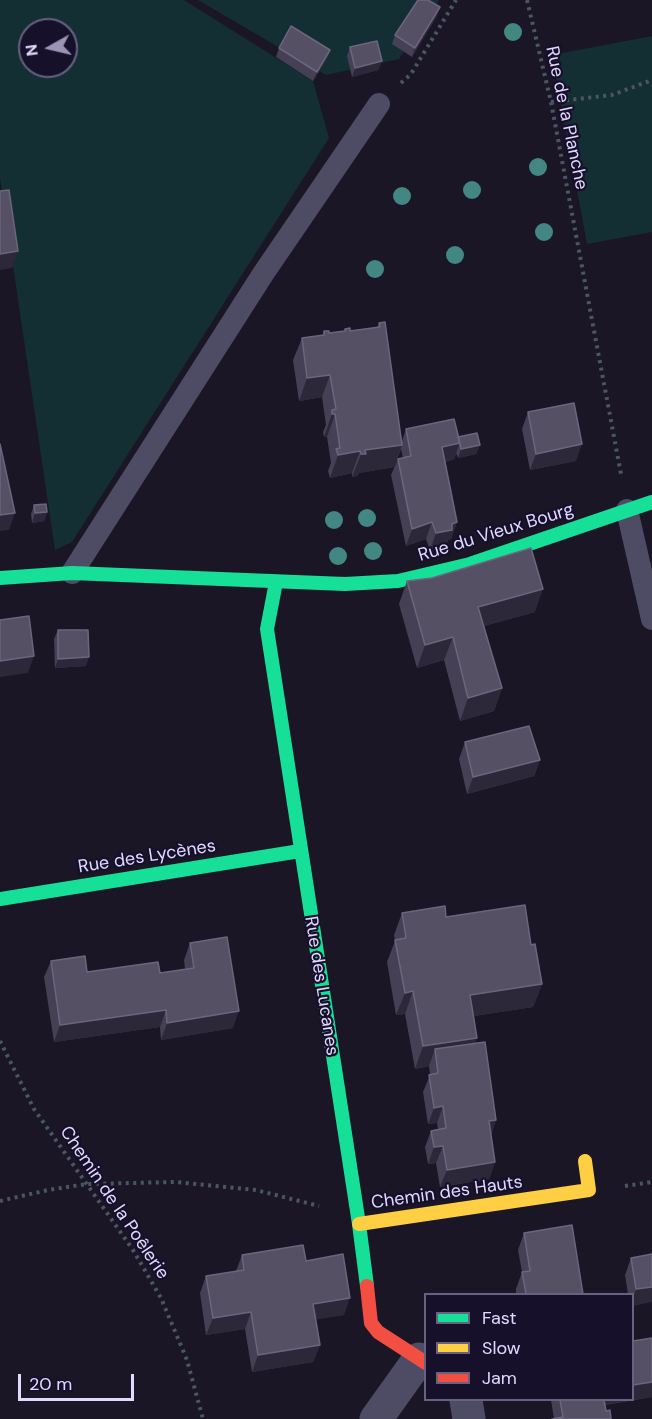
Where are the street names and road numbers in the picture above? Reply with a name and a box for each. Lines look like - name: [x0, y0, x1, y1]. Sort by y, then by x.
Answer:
- street label: Rue de la Planche: [540, 44, 592, 192]
- street label: Rue du Vieux Bourg: [416, 499, 576, 567]
- street label: Rue des Lycènes: [77, 835, 217, 879]
- street label: Rue des Lucanes: [299, 915, 343, 1057]
- street label: Chemin de la Poêlerie: [55, 1122, 173, 1284]
- street label: Chemin des Hauts: [370, 1172, 524, 1214]

